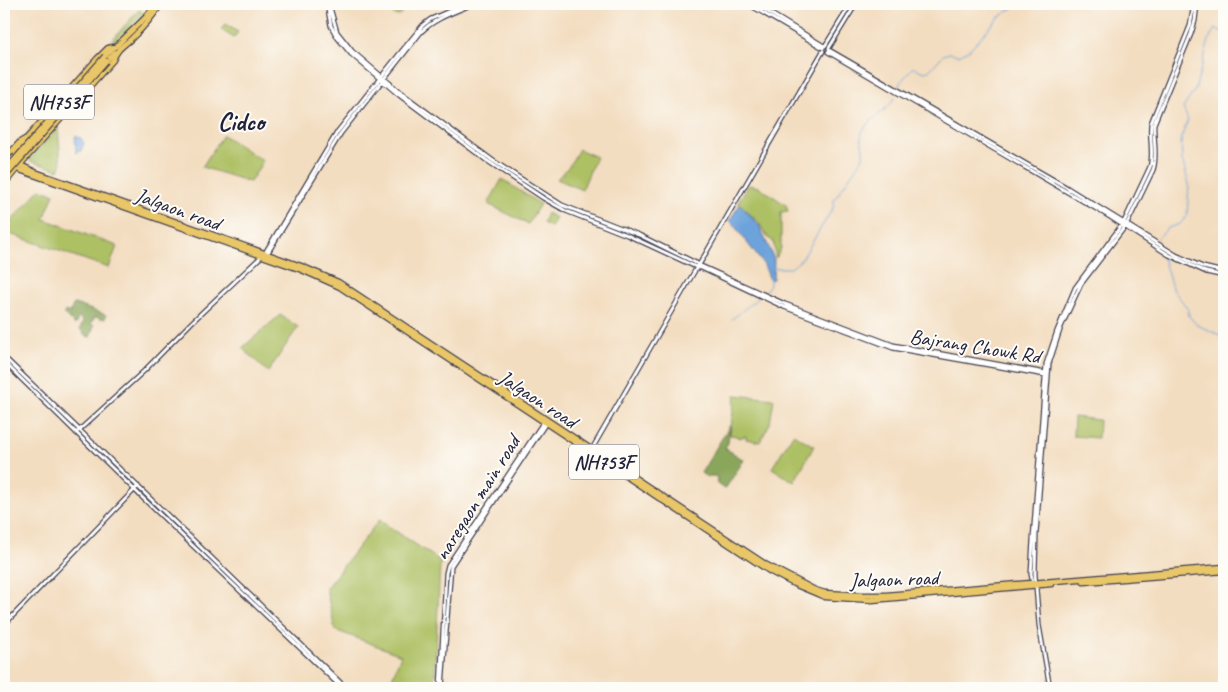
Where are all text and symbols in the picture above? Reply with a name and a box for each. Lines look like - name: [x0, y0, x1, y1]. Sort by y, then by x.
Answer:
- road number: NH753F: [24, 84, 94, 120]
- district label: Cidco: [218, 105, 267, 138]
- street label: Jalgaon road: [131, 181, 228, 238]
- street label: Bajrang Chowk Rd: [908, 323, 1046, 370]
- street label: Jalgaon road: [493, 363, 585, 436]
- street label: naregaon main road: [428, 428, 528, 565]
- road number: NH753F: [569, 444, 639, 480]
- street label: Jalgaon road: [848, 564, 942, 594]

